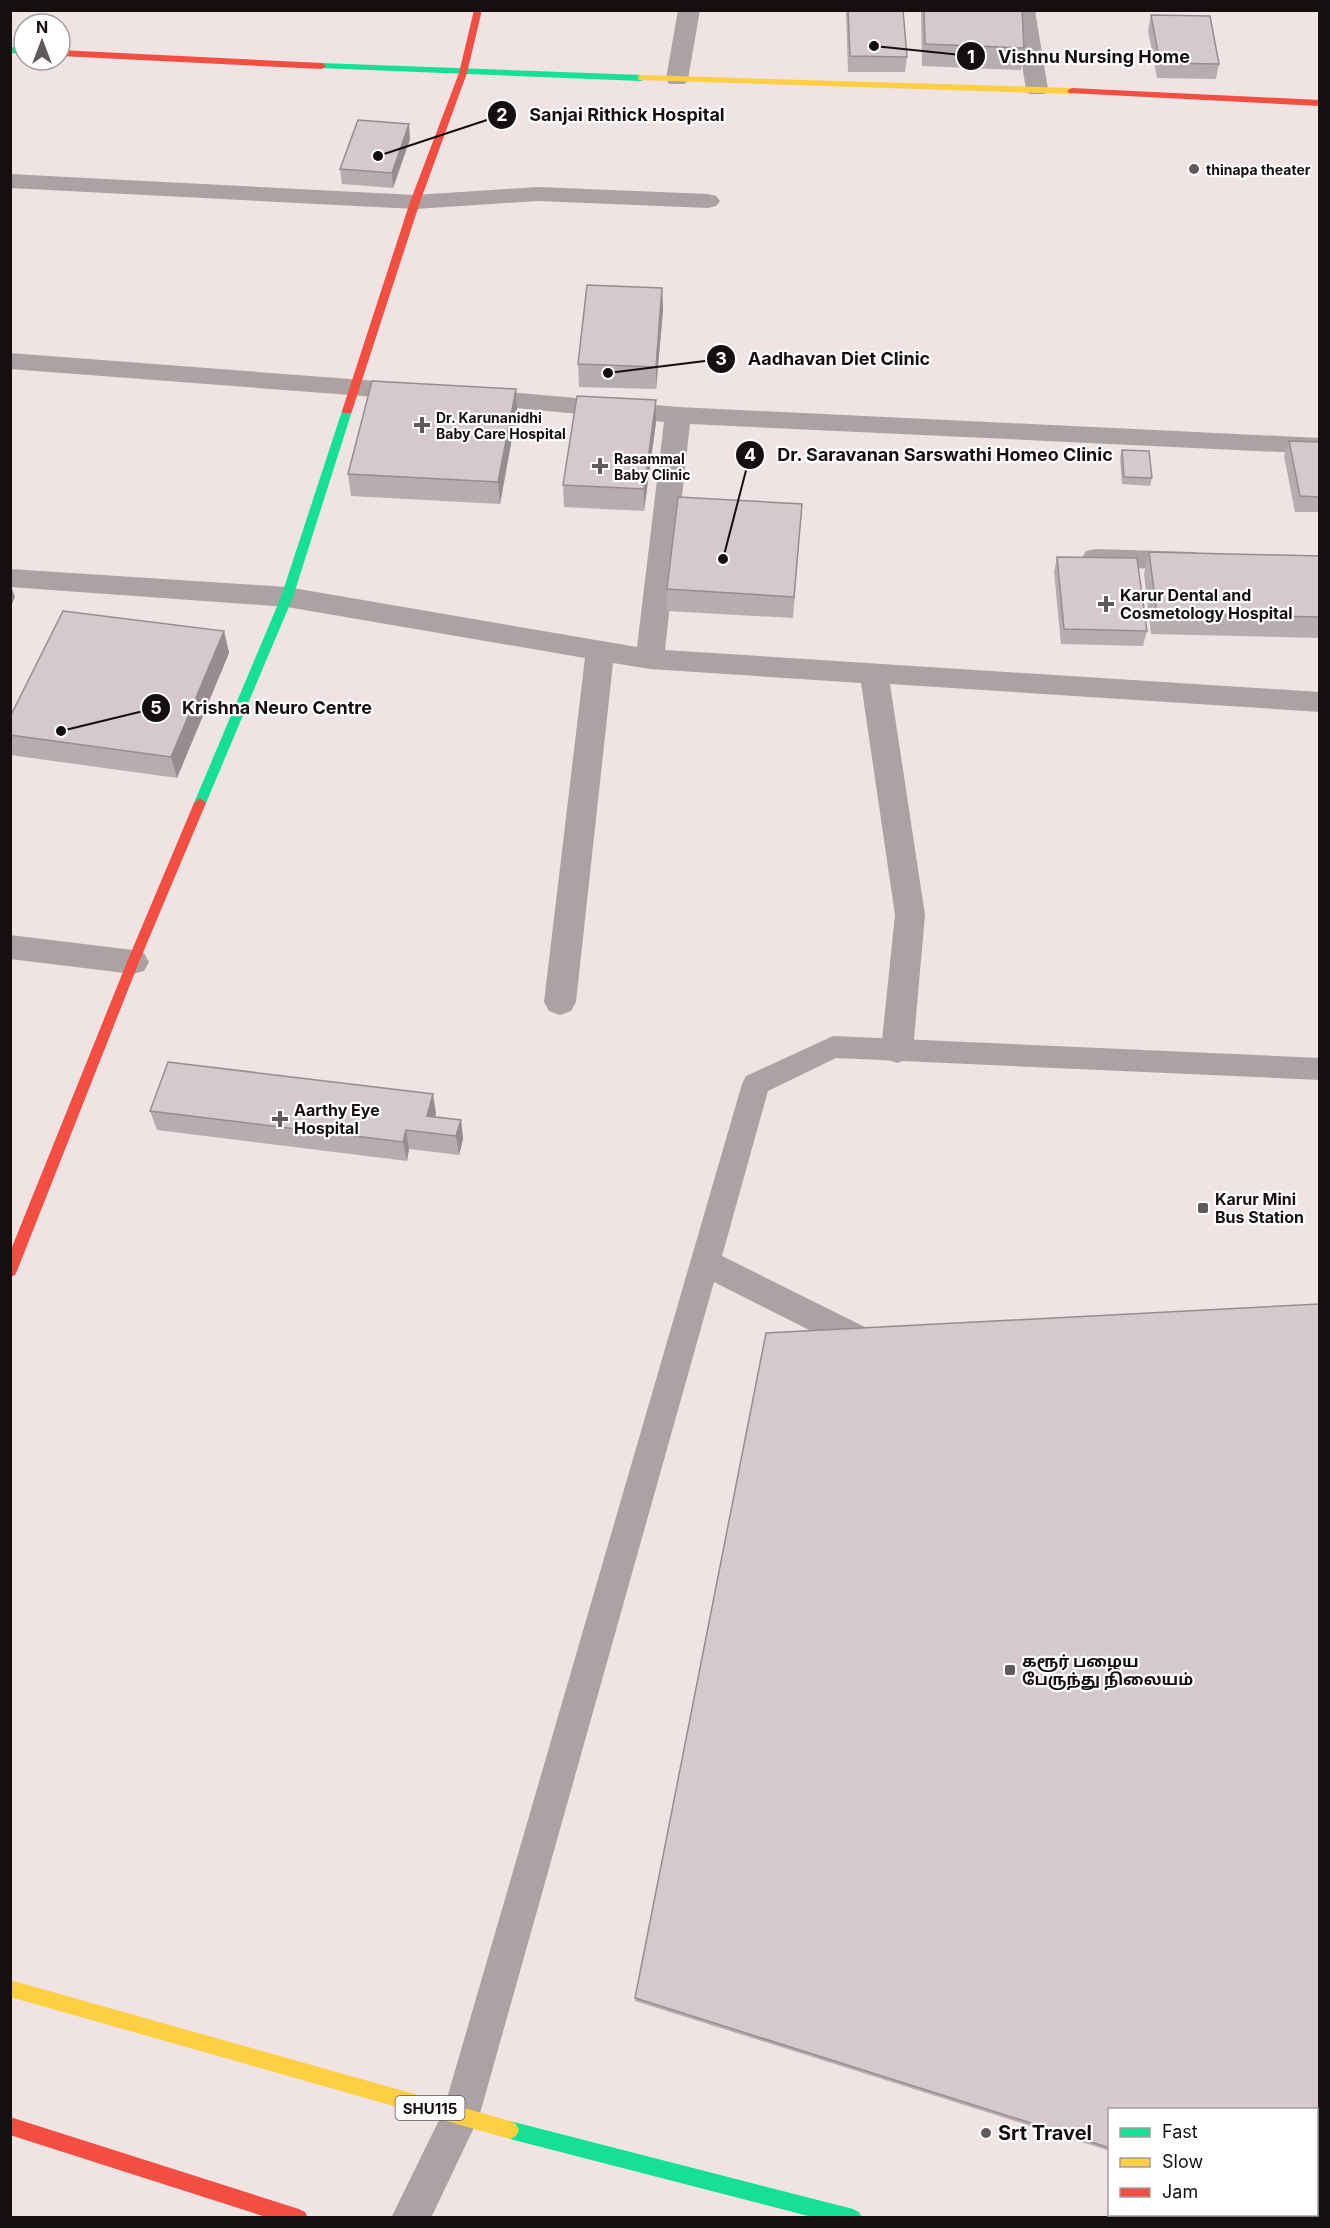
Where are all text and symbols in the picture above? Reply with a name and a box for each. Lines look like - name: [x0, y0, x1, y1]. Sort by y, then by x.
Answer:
- north arrow: [12, 12, 72, 72]
- text: N: [36, 17, 48, 37]
- callout: Vishnu Nursing Home: [956, 38, 1202, 74]
- text: 1: [967, 46, 975, 67]
- text: Vishnu Nursing Home: [998, 46, 1190, 67]
- callout: Sanjai Rithick Hospital: [487, 97, 737, 133]
- text: 2: [496, 104, 508, 125]
- text: Sanjai Rithick Hospital: [529, 104, 725, 125]
- place label: thinapa theater: [1206, 161, 1311, 178]
- marker: thinapa theater: [1187, 162, 1201, 176]
- callout: Aadhavan Diet Clinic: [706, 341, 942, 377]
- text: 3: [715, 348, 727, 369]
- text: Aadhavan Diet Clinic: [748, 348, 930, 369]
- place label: Dr. Karunanidhi Baby Care Hospital: [436, 409, 566, 442]
- marker: Dr. Karunanidhi Baby Care Hospital: [413, 416, 431, 434]
- callout: Dr. Saravanan Sarswathi Homeo Clinic: [735, 437, 1125, 473]
- text: 4: [744, 444, 756, 465]
- text: Dr. Saravanan Sarswathi Homeo Clinic: [777, 444, 1113, 465]
- place label: Rasammal Baby Clinic: [614, 450, 690, 483]
- marker: Rasammal Baby Clinic: [591, 457, 609, 475]
- place label: Karur Dental and Cosmetology Hospital: [1120, 585, 1293, 623]
- marker: Karur Dental and Cosmetology Hospital: [1097, 595, 1115, 613]
- callout: Krishna Neuro Centre: [141, 690, 384, 726]
- text: 5: [150, 697, 162, 718]
- text: Krishna Neuro Centre: [182, 697, 372, 718]
- place label: Aarthy Eye Hospital: [294, 1100, 380, 1138]
- marker: Aarthy Eye Hospital: [271, 1110, 289, 1128]
- place label: Karur Mini Bus Station: [1215, 1189, 1304, 1227]
- marker: Karur Mini Bus Station: [1196, 1201, 1210, 1215]
- place label: கரூர் பழைய பேருந்து நிலையம்: [1022, 1651, 1193, 1690]
- marker: கரூர் பழைய பேருந்து நிலையம்: [1003, 1663, 1017, 1677]
- road number: SHU115: [396, 2096, 464, 2120]
- legend: [1108, 2108, 1318, 2216]
- place label: Srt Travel: [998, 2121, 1092, 2145]
- text: Fast: [1162, 2121, 1198, 2142]
- marker: Srt Travel: [979, 2126, 993, 2140]
- text: Slow: [1162, 2151, 1203, 2172]
- text: Jam: [1162, 2181, 1198, 2202]

